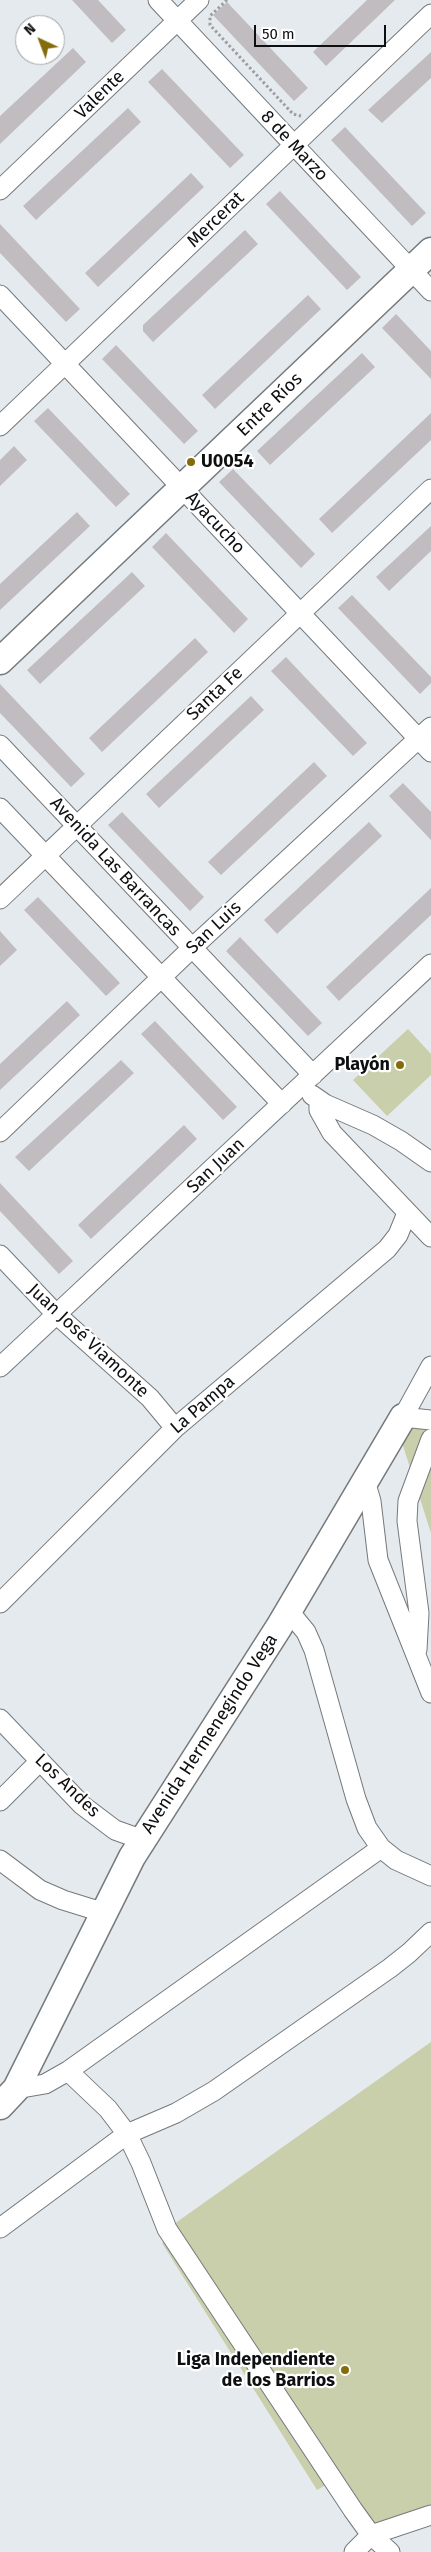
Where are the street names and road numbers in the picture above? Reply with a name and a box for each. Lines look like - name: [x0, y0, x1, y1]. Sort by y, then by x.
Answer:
- street label: Valente: [71, 66, 129, 124]
- street label: 8 de Marzo: [256, 106, 332, 186]
- street label: Mercerat: [183, 188, 249, 252]
- street label: Entre Ríos: [233, 369, 307, 441]
- street label: Ayacucho: [181, 487, 249, 559]
- street label: Santa Fe: [182, 663, 248, 725]
- street label: Avenida Las Barrancas: [45, 793, 185, 941]
- street label: San Luis: [182, 897, 246, 959]
- street label: San Juan: [183, 1134, 249, 1198]
- street label: Juan José Viamonte: [23, 1279, 153, 1403]
- street label: La Pampa: [166, 1371, 240, 1439]
- street label: Avenida Hermenegindo Vega: [137, 1630, 283, 1838]
- street label: Los Andes: [30, 1750, 104, 1822]

